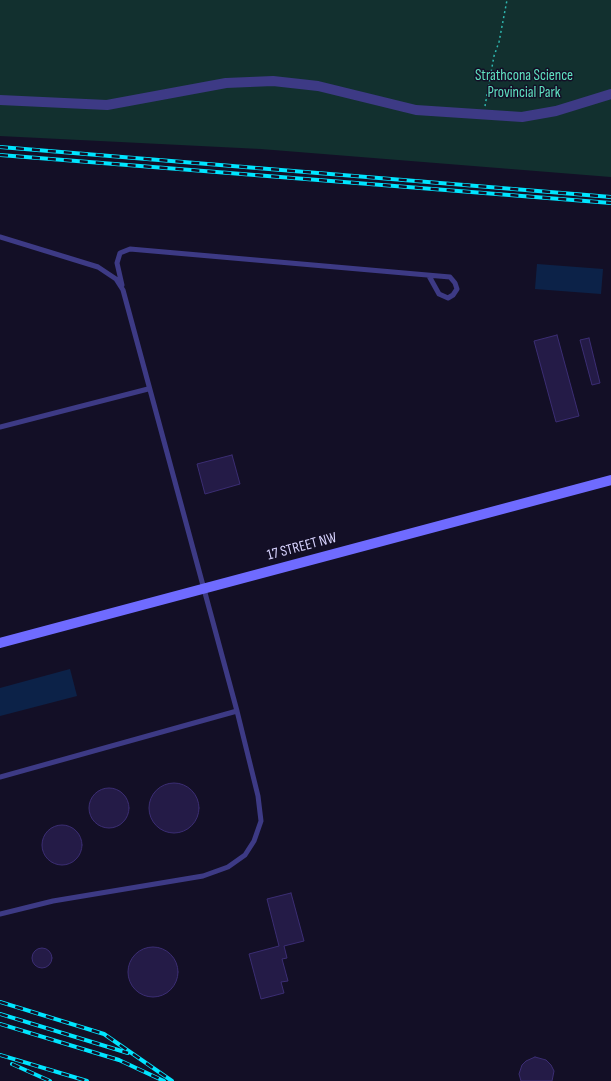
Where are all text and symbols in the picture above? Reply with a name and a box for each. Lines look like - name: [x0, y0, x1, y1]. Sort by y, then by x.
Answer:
- park label: Strathcona Science Provincial Park: [475, 67, 573, 102]
- street label: 17 STREET NW: [265, 529, 339, 565]

